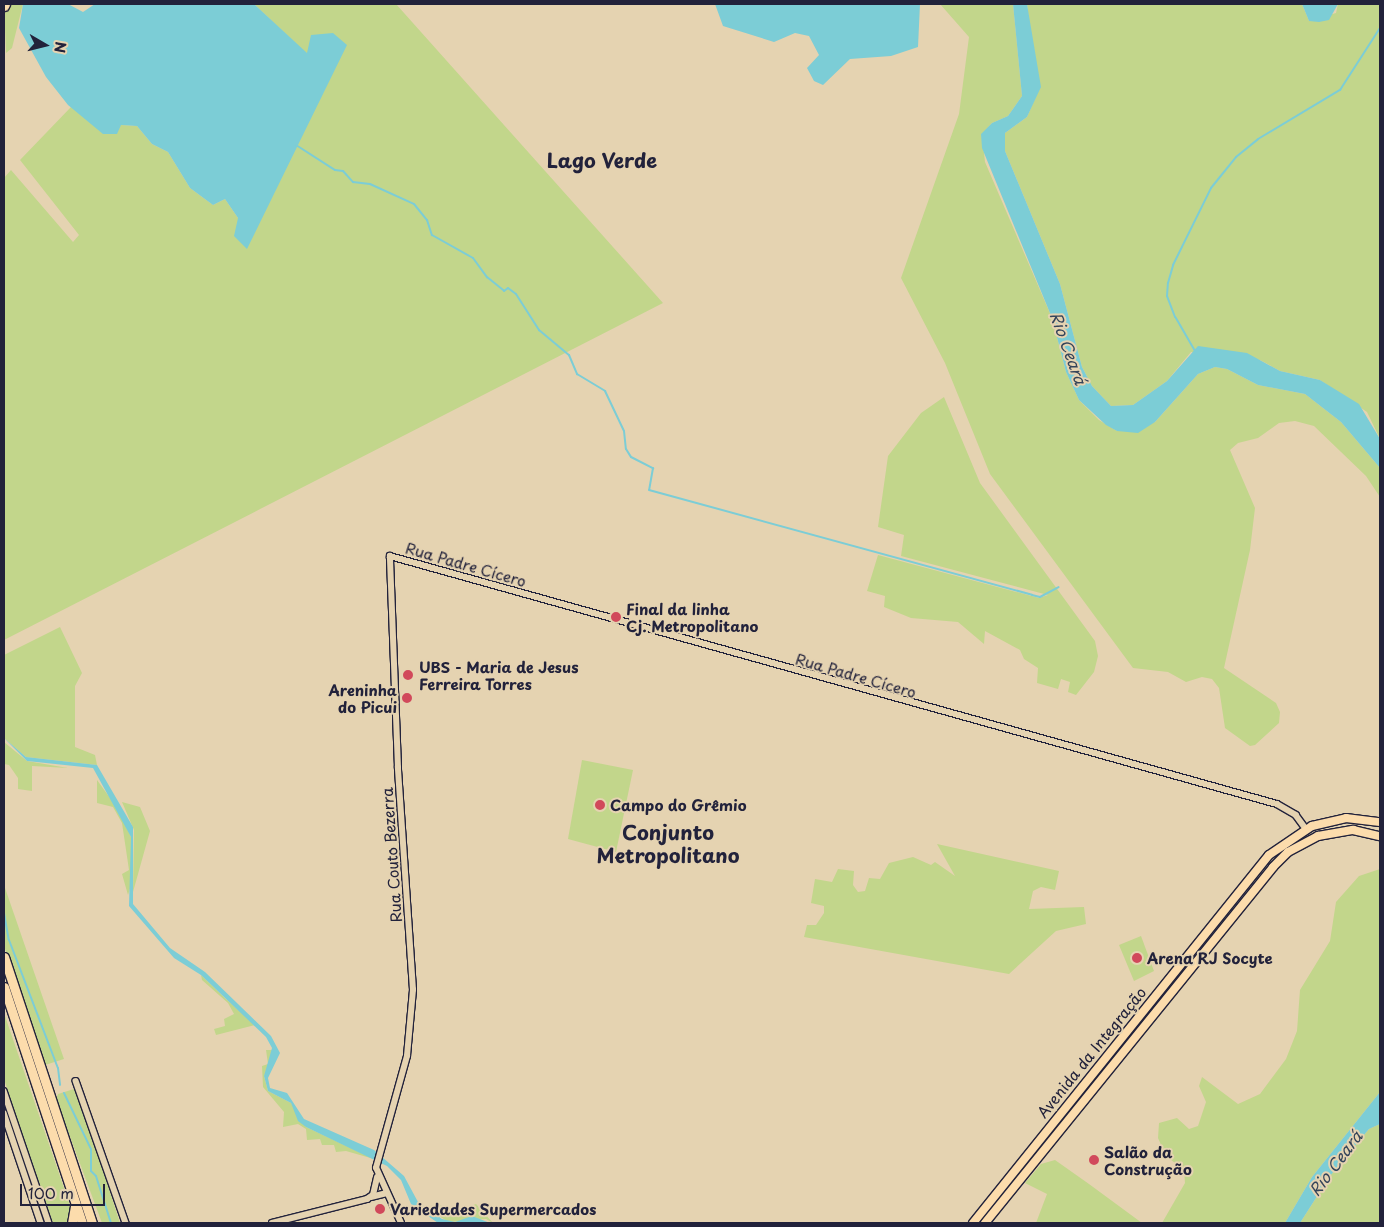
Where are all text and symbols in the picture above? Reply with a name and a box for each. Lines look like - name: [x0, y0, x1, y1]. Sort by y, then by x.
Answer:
- north arrow: [20, 20, 70, 70]
- text: N: [49, 40, 72, 54]
- district label: Lago Verde: [547, 148, 657, 172]
- water label: Rio Ceará: [1047, 309, 1091, 387]
- street label: Rua Padre Cícero: [403, 538, 529, 590]
- place label: Final da linha Cj. Metropolitano: [626, 599, 759, 634]
- marker: Final da linha Cj. Metropolitano: [610, 611, 622, 623]
- street label: Rua Padre Cícero: [793, 649, 919, 701]
- place label: UBS - Maria de Jesus Ferreira Torres: [419, 657, 580, 692]
- marker: UBS - Maria de Jesus Ferreira Torres: [401, 668, 415, 682]
- place label: Areninha do Picui: [328, 680, 397, 715]
- marker: Areninha do Picui: [401, 692, 413, 704]
- street label: Rua Couto Bezerra: [377, 786, 405, 924]
- place label: Campo do Grêmio: [610, 796, 746, 814]
- marker: Campo do Grêmio: [594, 799, 606, 811]
- district label: Conjunto Metropolitano: [597, 820, 739, 867]
- place label: Arena RJ Socyte: [1147, 949, 1272, 967]
- marker: Arena RJ Socyte: [1131, 952, 1143, 964]
- street label: Avenida da Integração: [1033, 983, 1149, 1121]
- water label: Rio Ceará: [1304, 1127, 1366, 1199]
- place label: Salão da Construção: [1104, 1142, 1192, 1177]
- marker: Salão da Construção: [1088, 1154, 1100, 1166]
- scale bar: [22, 1174, 108, 1206]
- text: 100 m: [28, 1181, 74, 1204]
- place label: Variedades Supermercados: [390, 1200, 596, 1218]
- marker: Variedades Supermercados: [374, 1203, 386, 1215]

